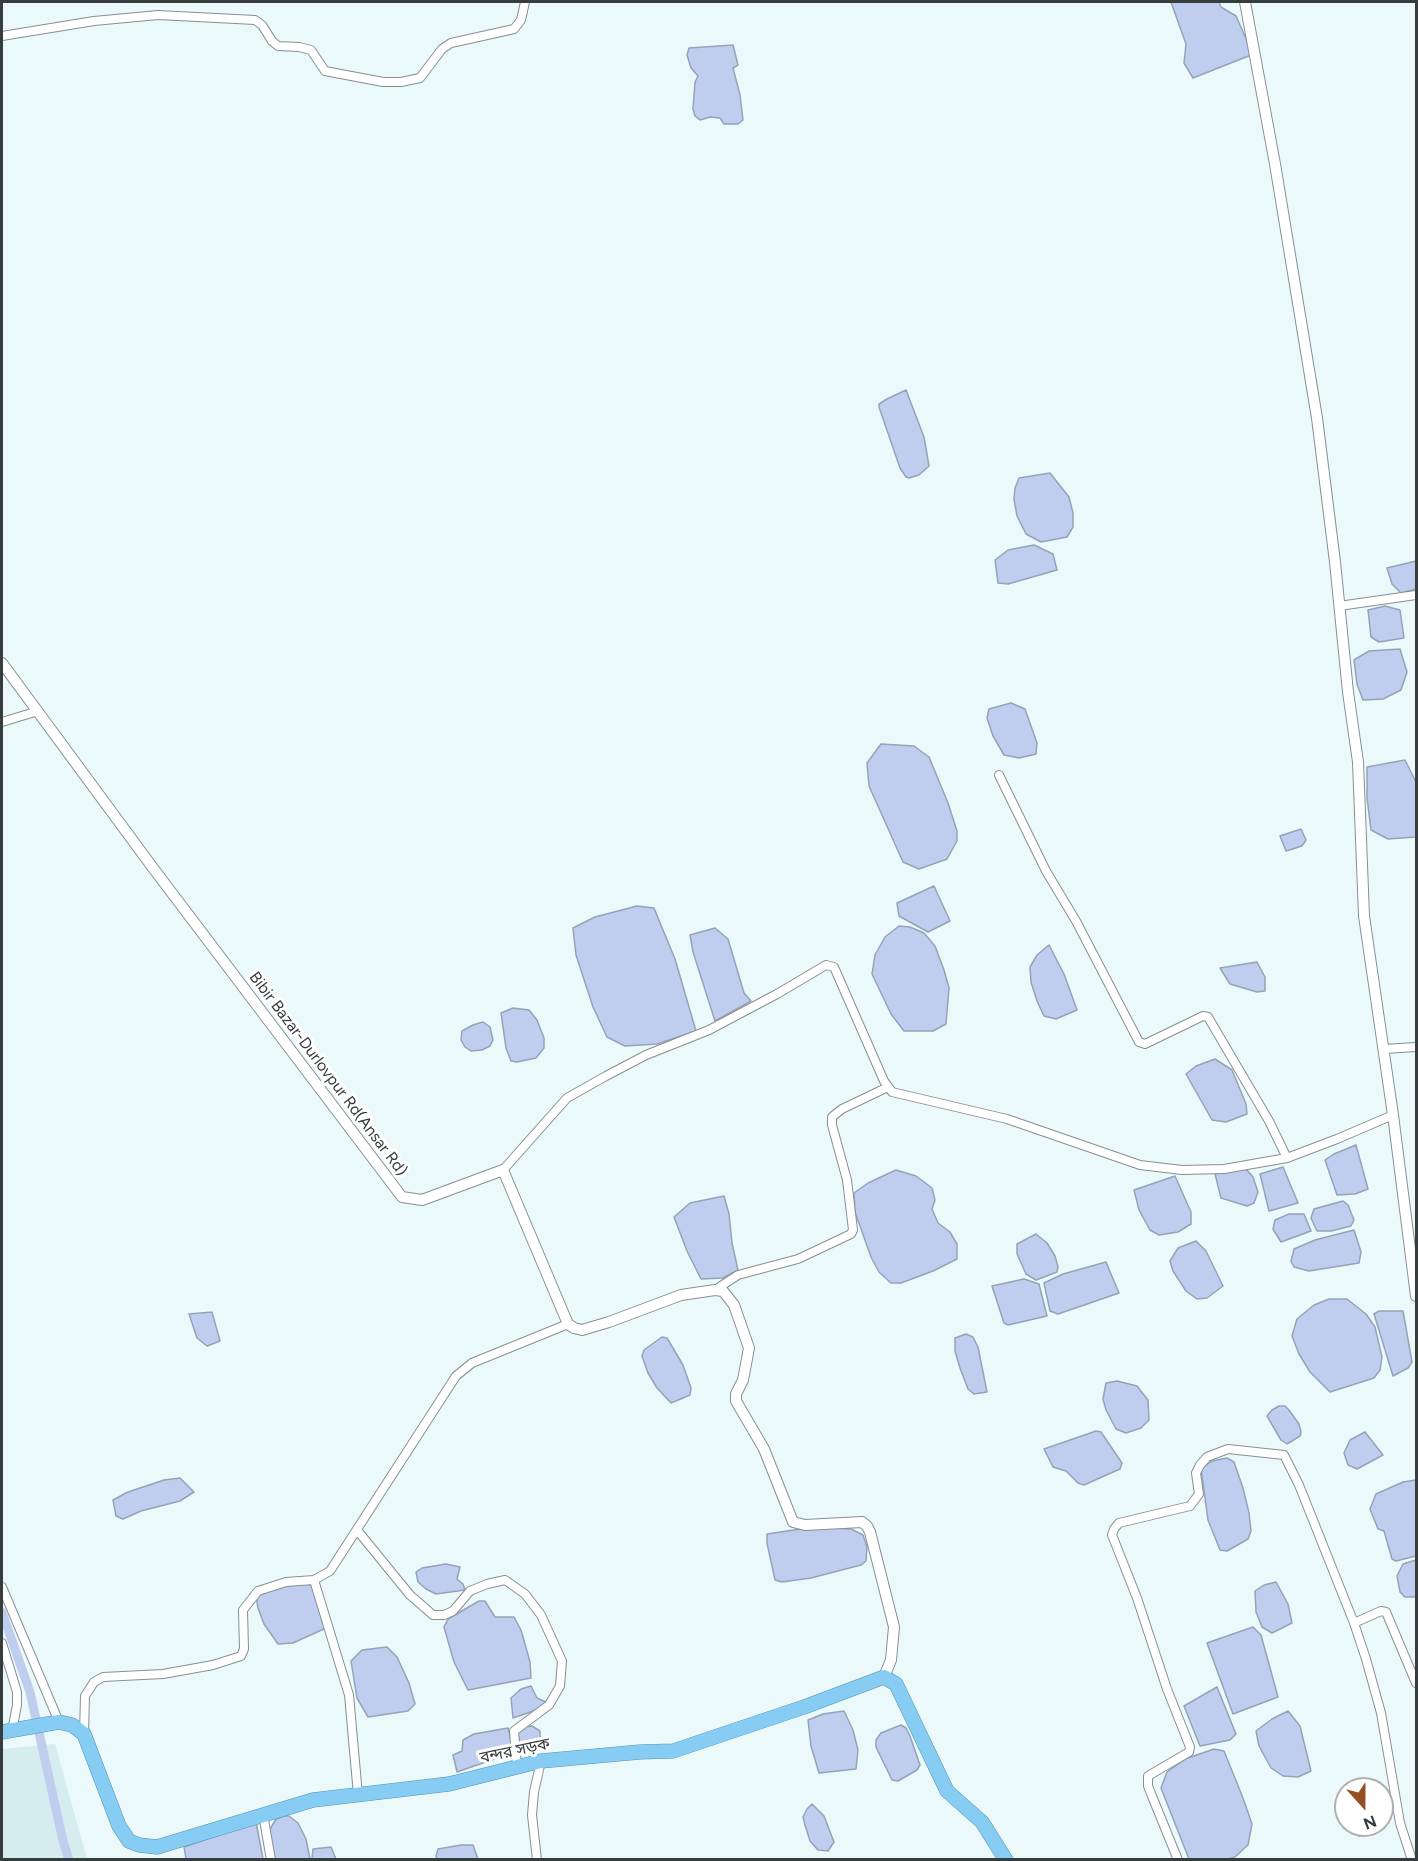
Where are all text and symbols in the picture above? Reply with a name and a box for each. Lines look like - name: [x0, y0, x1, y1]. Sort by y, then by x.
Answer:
- street label: Bibir Bazar-Durlovpur Rd(Ansar Rd): [245, 968, 411, 1180]
- street label: বন্দর সড়ক: [478, 1734, 552, 1768]
- north arrow: [1334, 1777, 1394, 1837]
- text: N: [1361, 1811, 1379, 1833]

